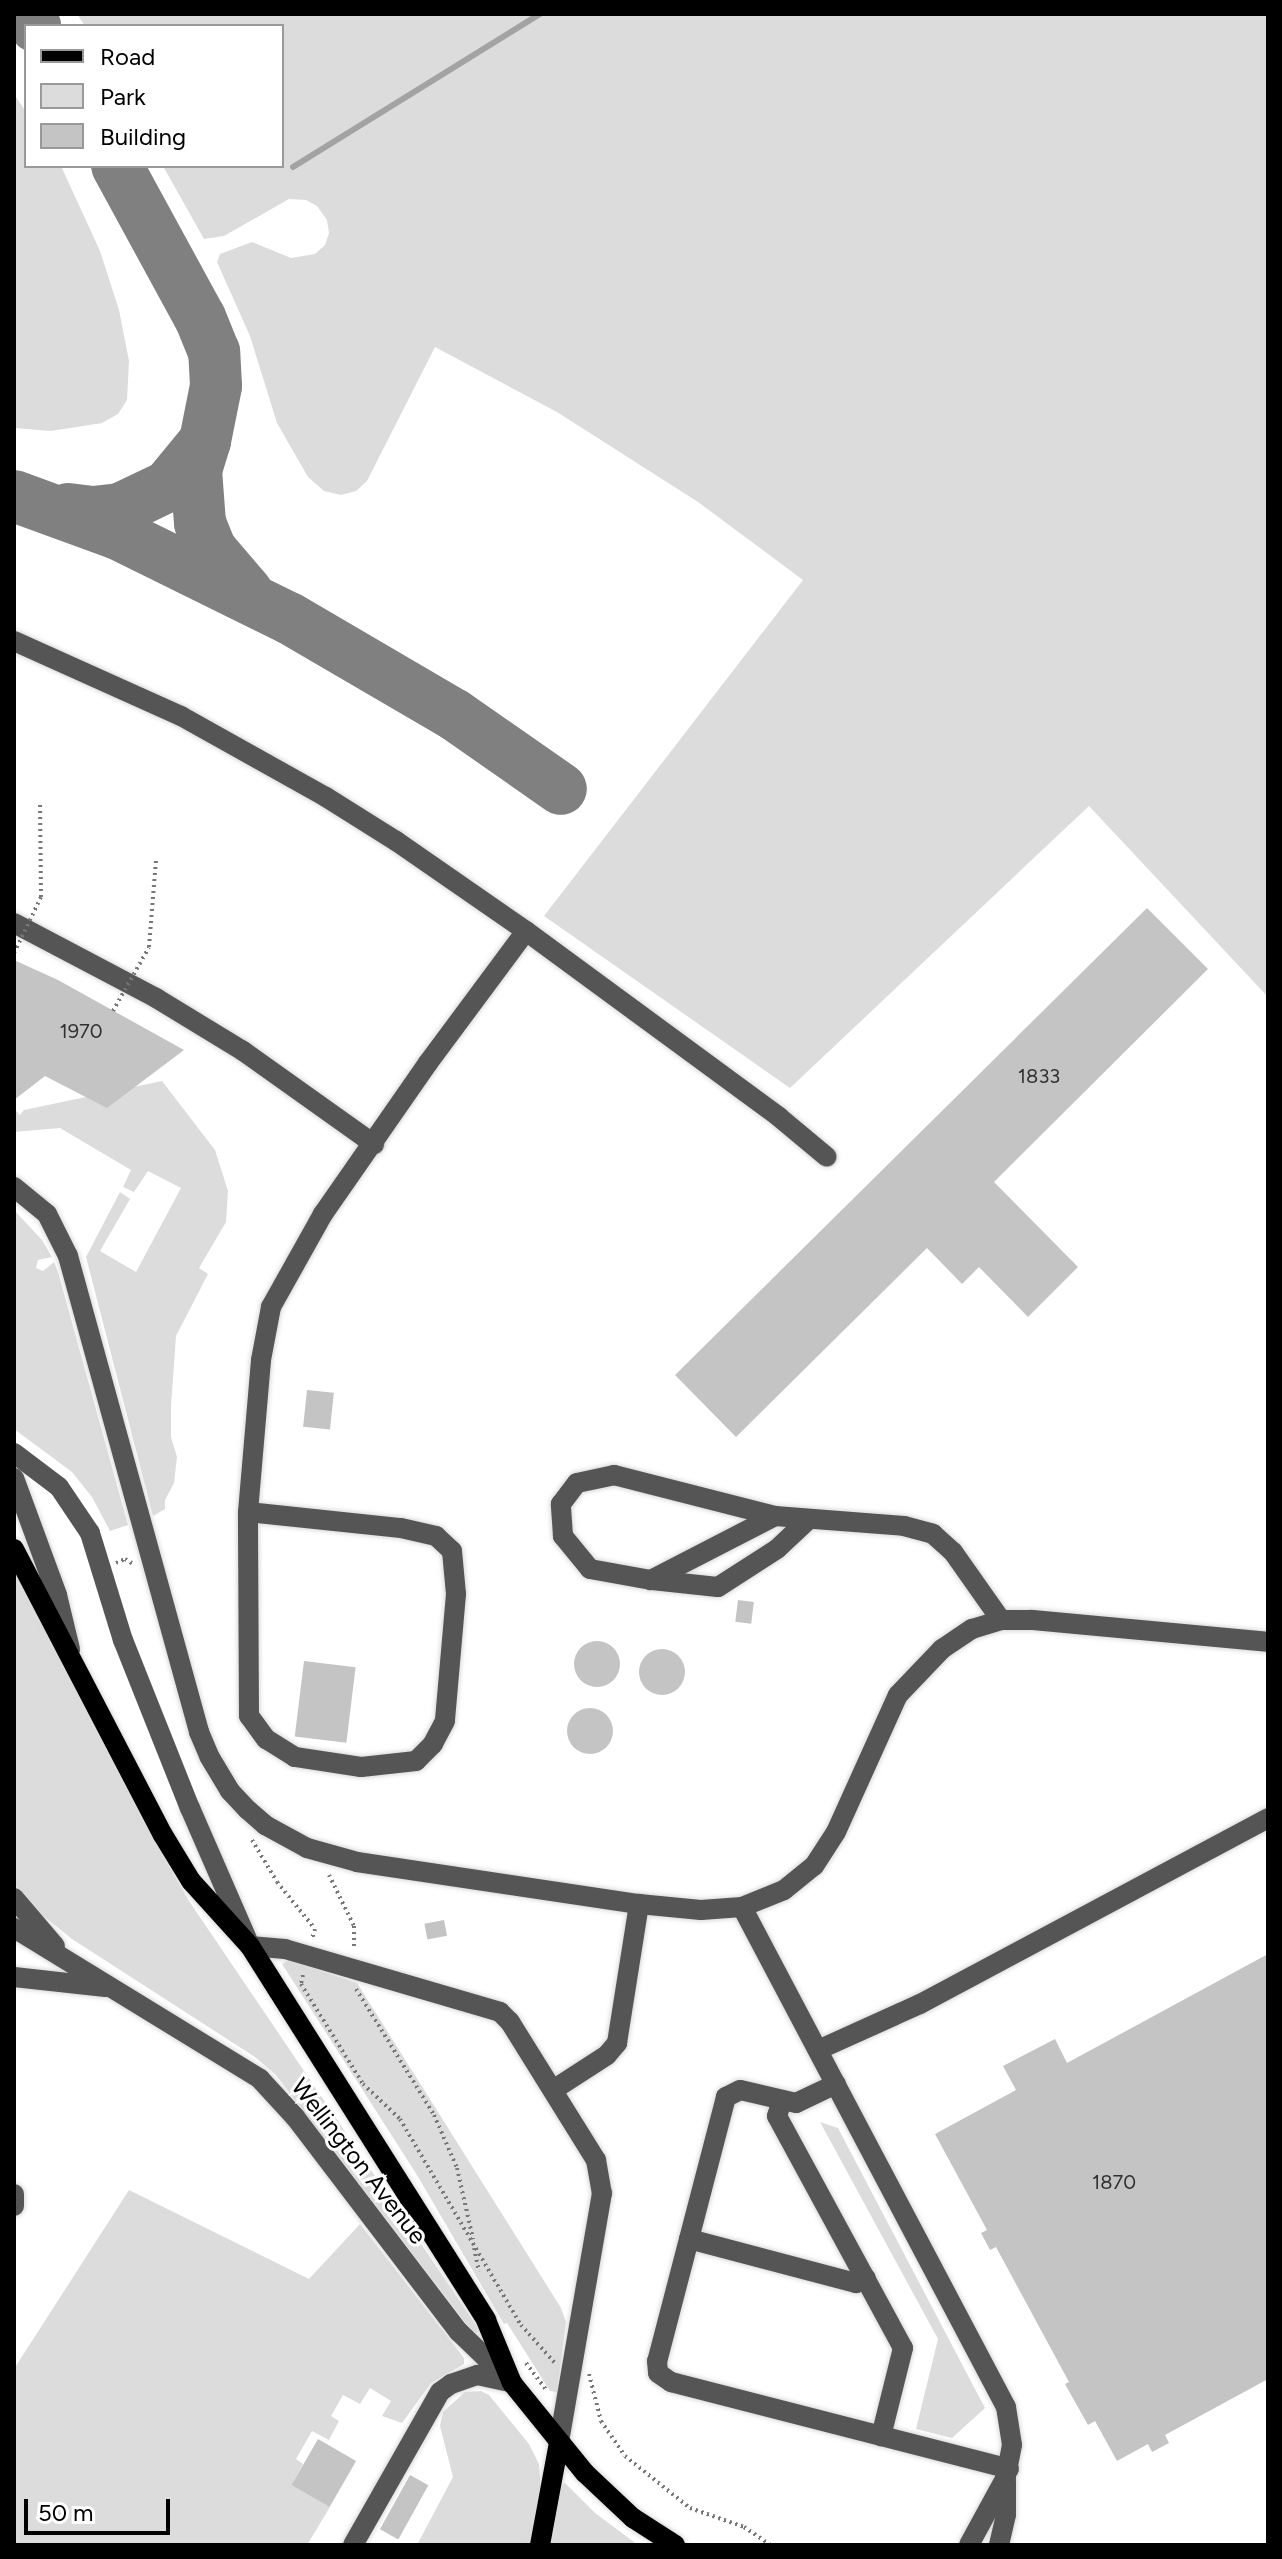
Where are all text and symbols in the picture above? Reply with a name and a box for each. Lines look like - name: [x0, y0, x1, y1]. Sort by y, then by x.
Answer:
- legend: [24, 24, 284, 168]
- text: Road: [100, 42, 155, 71]
- text: Park: [100, 82, 146, 111]
- text: Building: [100, 122, 186, 151]
- house number: 1970: [59, 1019, 103, 1043]
- house number: 1833: [1018, 1064, 1060, 1088]
- street label: Wellington Avenue: [285, 2072, 433, 2250]
- house number: 1870: [1092, 2170, 1136, 2194]
- scale bar: [28, 2483, 174, 2533]
- text: 50 m: [38, 2498, 94, 2527]

